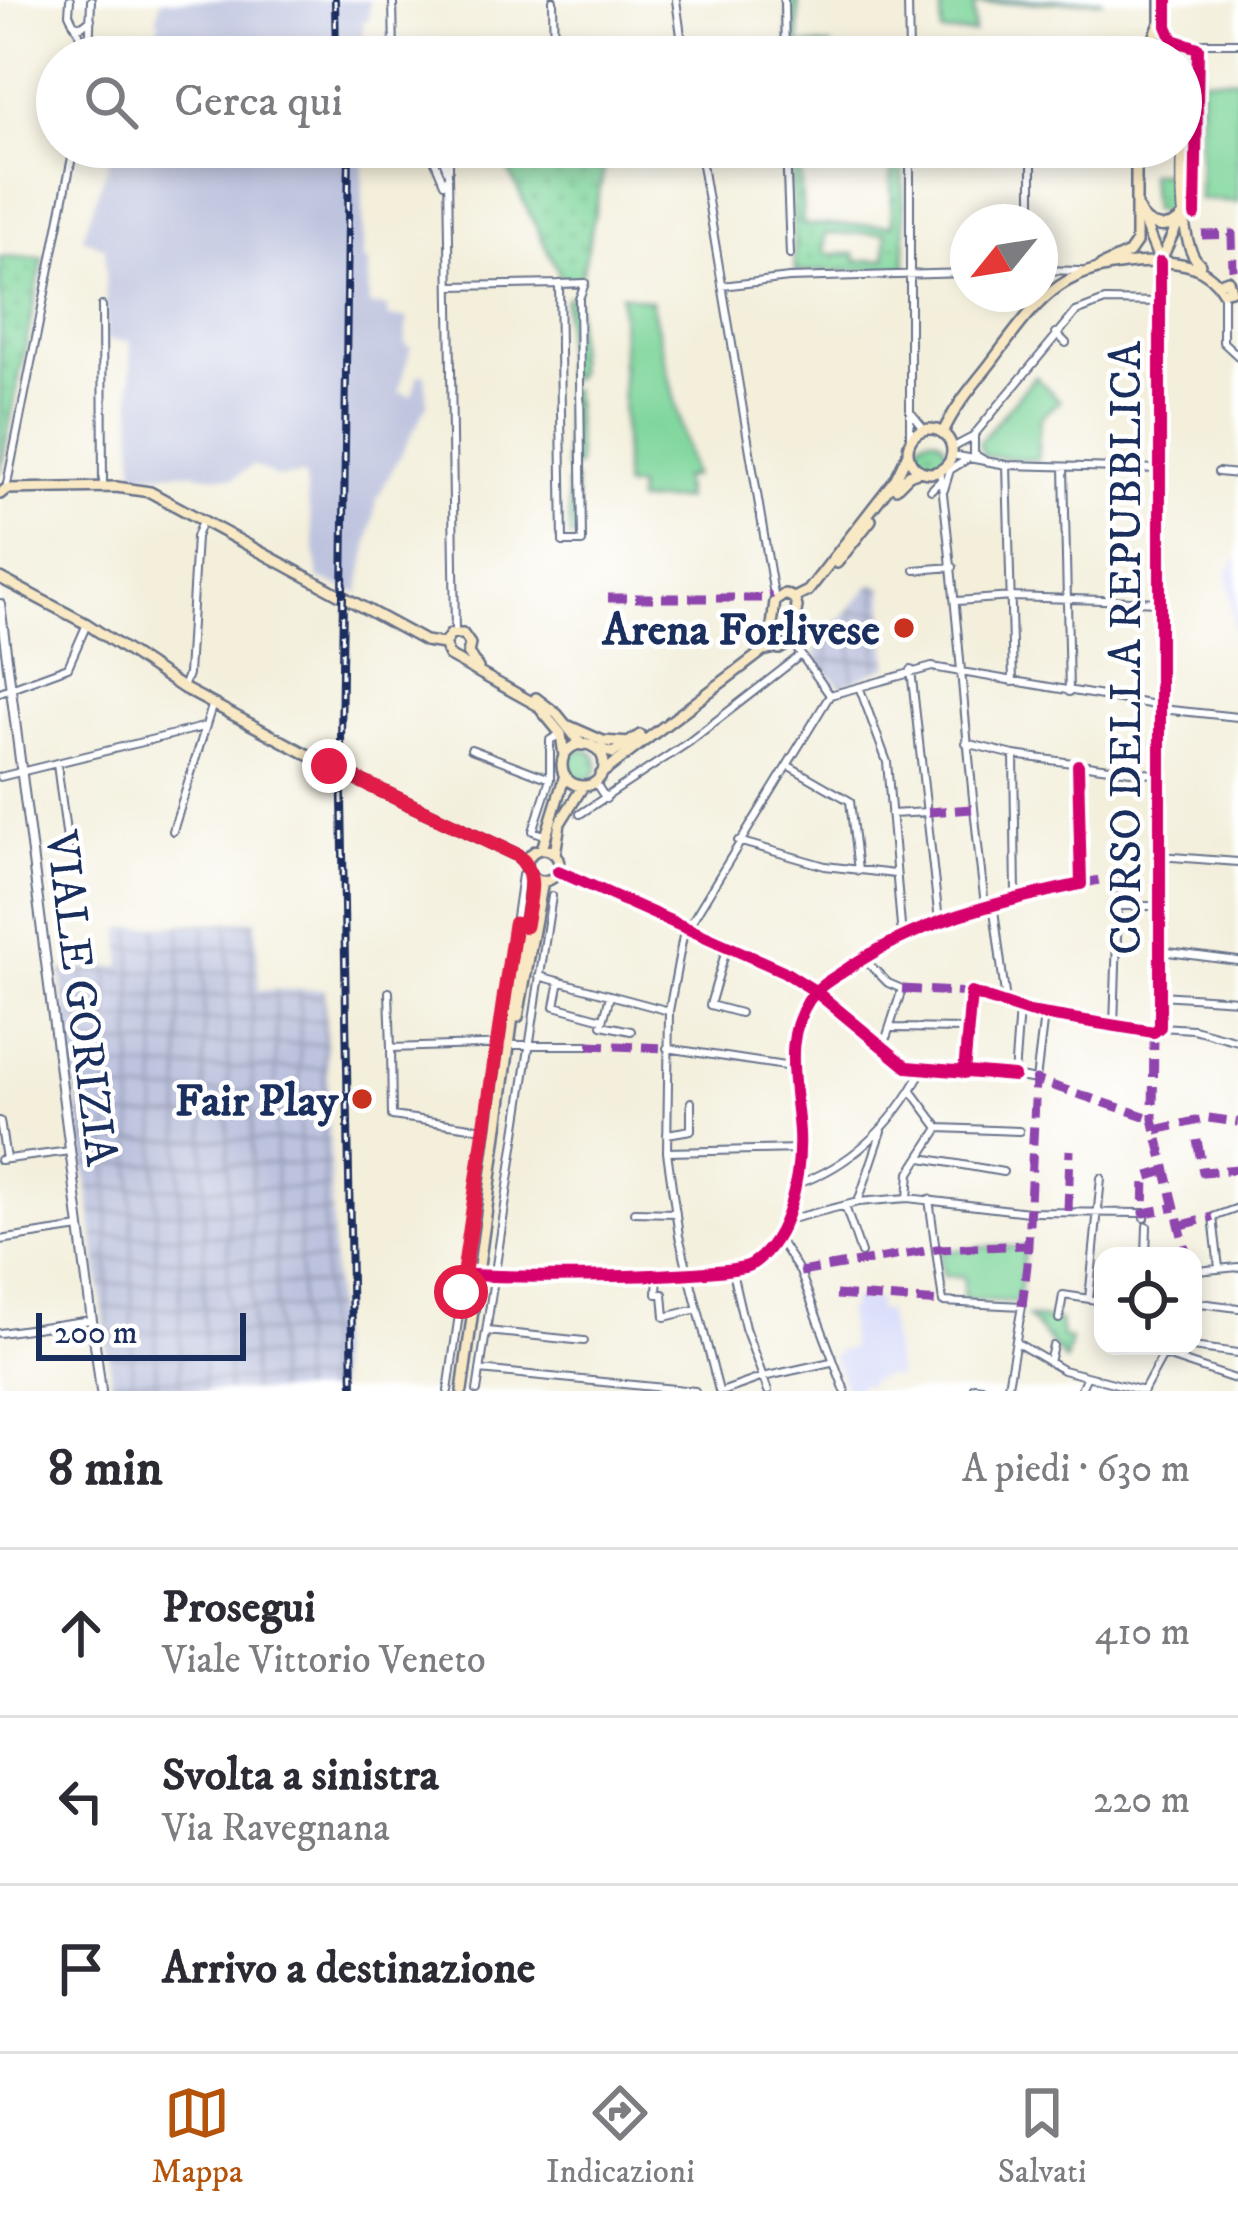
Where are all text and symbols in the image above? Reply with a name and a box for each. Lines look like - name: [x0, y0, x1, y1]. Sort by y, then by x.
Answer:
- search box: [36, 36, 1202, 168]
- icon: search: [78, 69, 144, 135]
- text: Cerca qui: [174, 74, 343, 130]
- north arrow: [950, 204, 1058, 312]
- street label: CORSO DELLA REPUBBLICA: [1099, 341, 1155, 955]
- place label: Arena Forlivese: [601, 603, 880, 659]
- marker: Arena Forlivese: [891, 615, 917, 641]
- route end: [302, 739, 356, 793]
- street label: VIALE GORIZIA: [32, 827, 128, 1169]
- place label: Fair Play: [175, 1074, 340, 1130]
- marker: Fair Play: [349, 1086, 375, 1112]
- map controls: [1094, 1247, 1202, 1355]
- button: locate: [1094, 1247, 1202, 1355]
- route start: [434, 1265, 488, 1319]
- scale bar: [36, 1307, 246, 1360]
- text: 200 m: [54, 1313, 138, 1354]
- text: 8 min: [48, 1437, 163, 1501]
- text: A piedi · 630 m: [962, 1445, 1190, 1494]
- text: Prosegui: [162, 1580, 316, 1636]
- icon: ahead: [48, 1600, 114, 1666]
- text: 410 m: [1095, 1608, 1190, 1657]
- text: Viale Vittorio Veneto: [162, 1636, 486, 1685]
- text: Svolta a sinistra: [162, 1748, 439, 1804]
- icon: left: [48, 1768, 114, 1834]
- text: 220 m: [1093, 1776, 1190, 1825]
- text: Via Ravegnana: [162, 1804, 390, 1853]
- icon: arrive: [48, 1936, 114, 2002]
- text: Arrivo a destinazione: [162, 1941, 535, 1997]
- tab: Mappa: [152, 2080, 243, 2193]
- tab: Indicazioni: [546, 2080, 695, 2193]
- tab: Salvati: [998, 2080, 1086, 2193]

